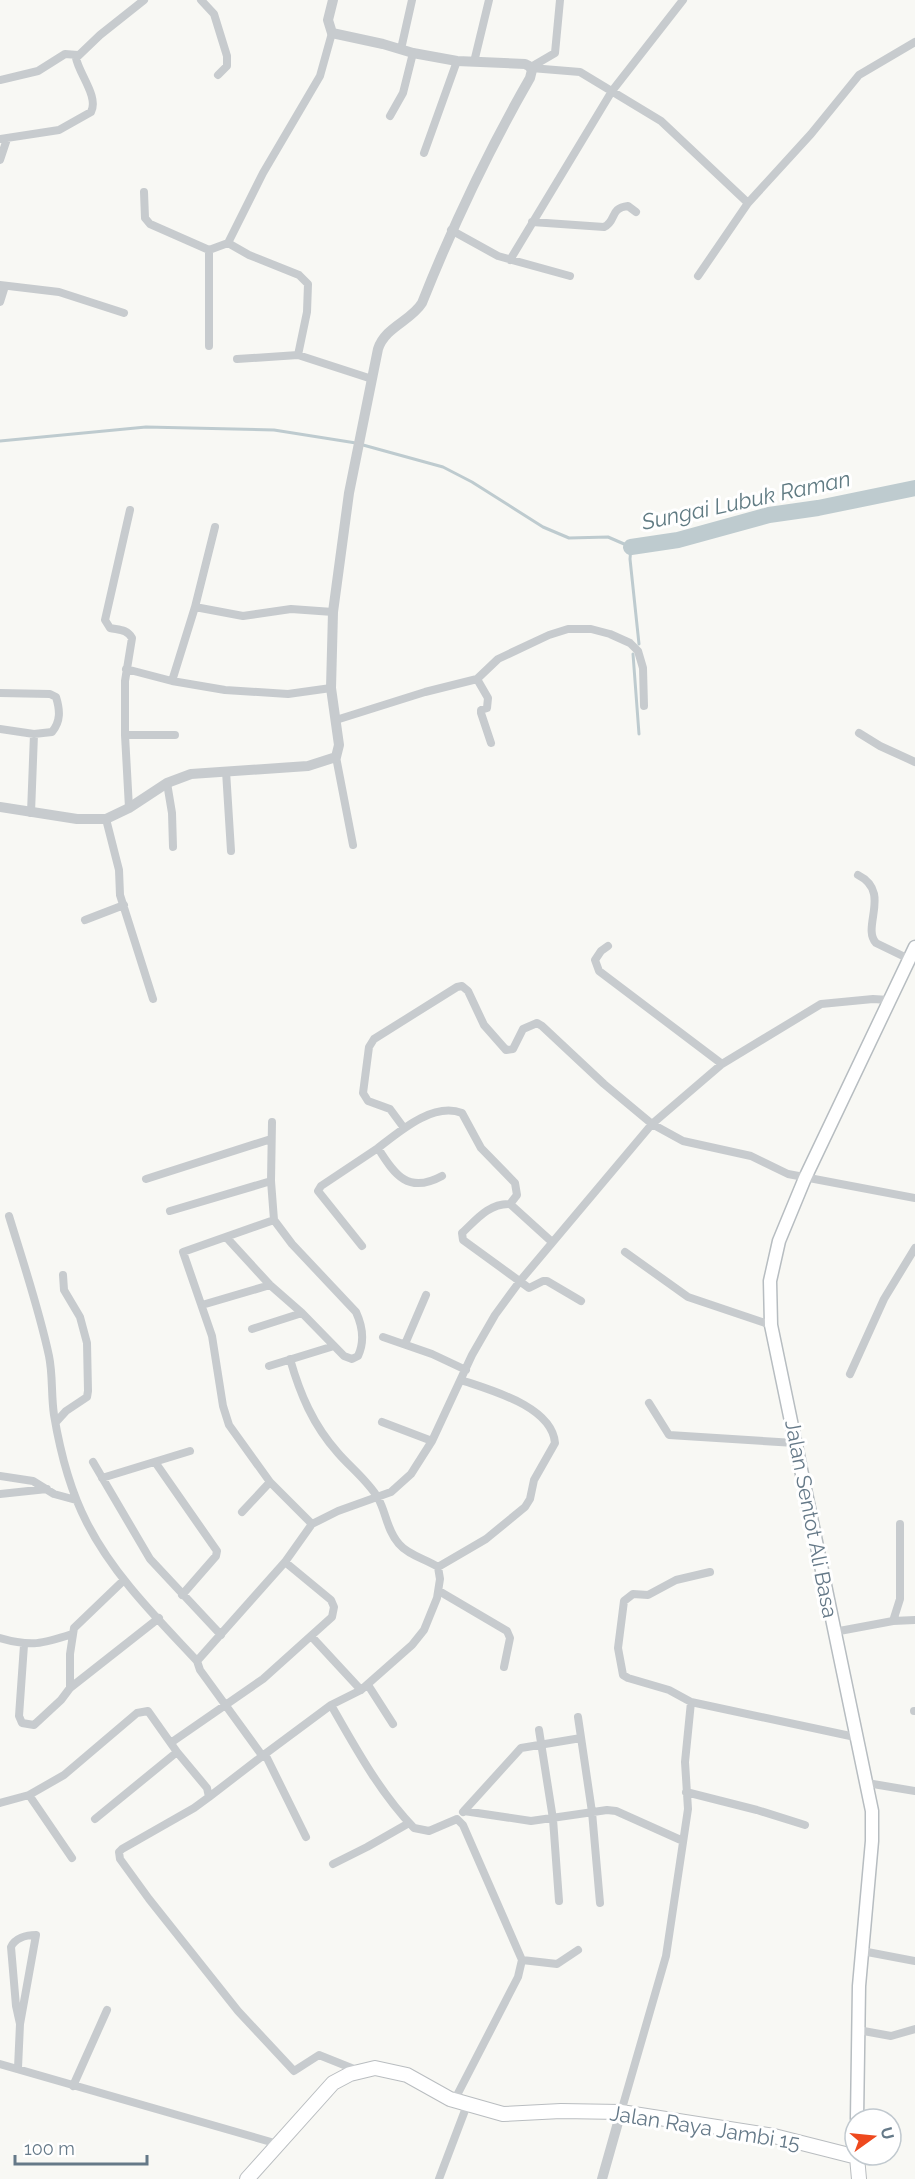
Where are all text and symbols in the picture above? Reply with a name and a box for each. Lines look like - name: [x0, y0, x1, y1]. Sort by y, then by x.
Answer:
- water label: Sungai Lubuk Raman: [638, 465, 853, 535]
- street label: Jalan Sentot Ali Basa: [780, 1418, 843, 1620]
- street label: Jalan Raya Jambi 15: [608, 2100, 802, 2155]
- north arrow: [843, 2107, 903, 2167]
- text: U: [876, 2125, 898, 2142]
- scale bar: [15, 2128, 147, 2166]
- text: 100 m: [24, 2138, 75, 2159]

